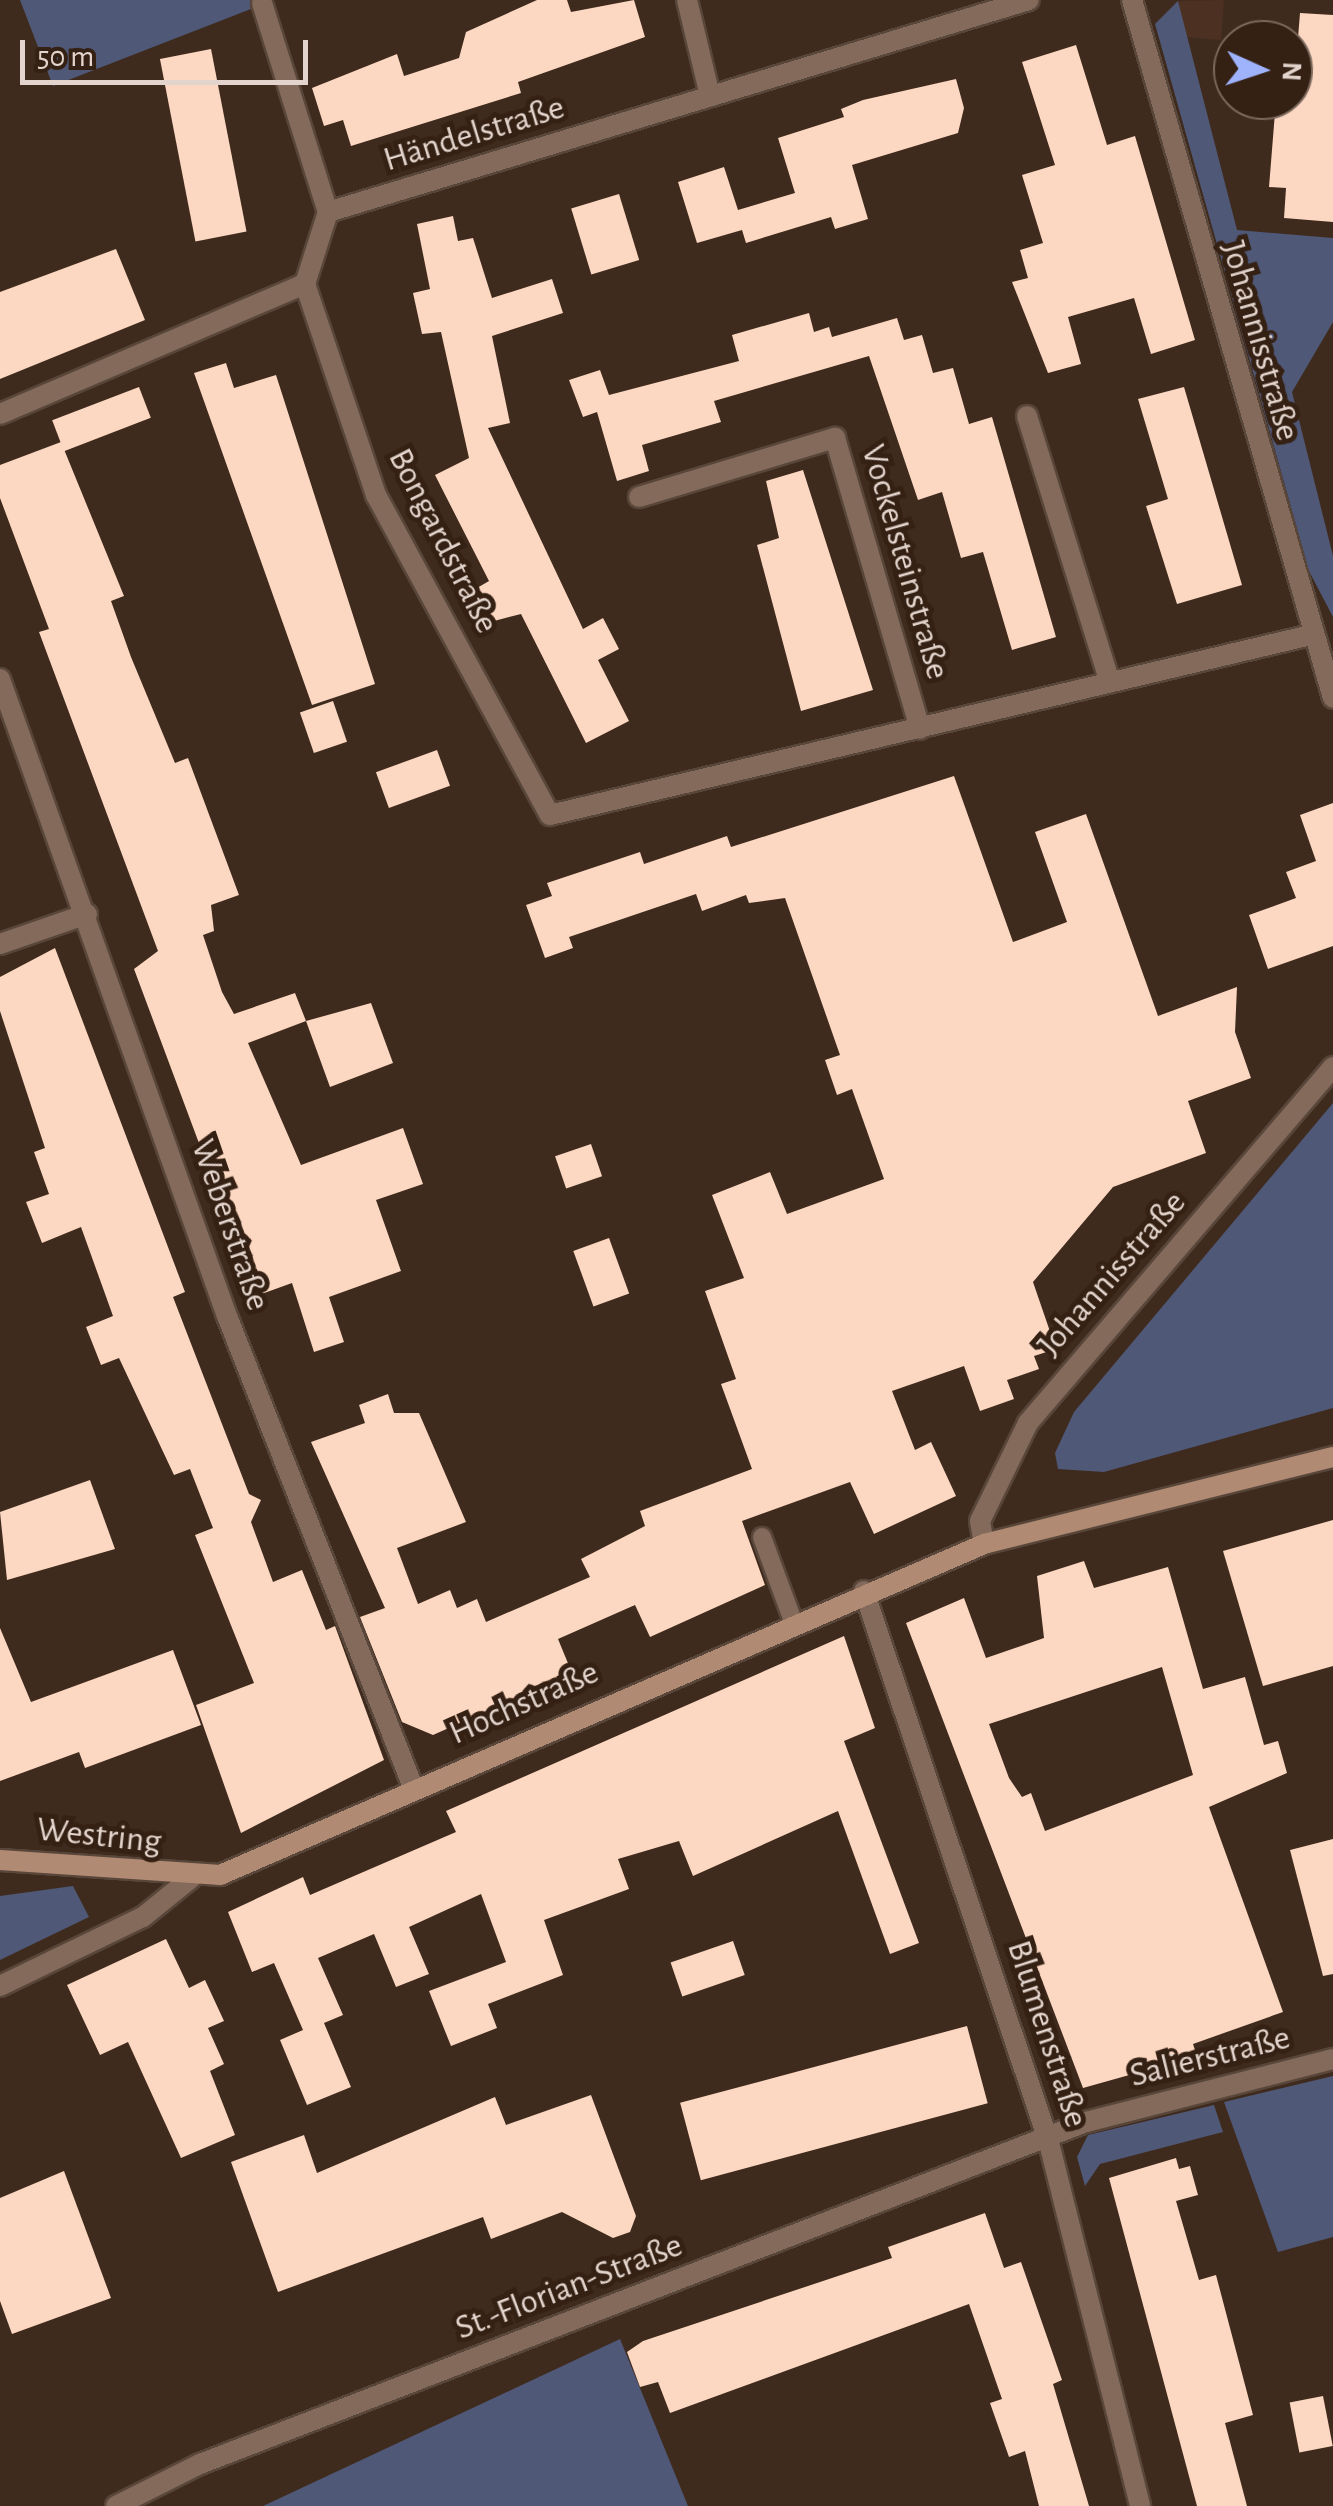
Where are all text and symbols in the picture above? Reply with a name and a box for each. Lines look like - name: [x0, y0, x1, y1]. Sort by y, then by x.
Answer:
- scale bar: [25, 20, 312, 82]
- north arrow: [1213, 20, 1313, 120]
- text: 50 m: [37, 42, 94, 72]
- text: N: [1276, 61, 1305, 82]
- street label: Händelstraße: [379, 87, 569, 181]
- street label: Johannisstraße: [1212, 237, 1308, 445]
- street label: Vockelsteinstraße: [851, 440, 959, 684]
- street label: Bongardstraße: [378, 442, 508, 640]
- street label: Weberstraße: [181, 1134, 279, 1316]
- street label: Johannisstraße: [1029, 1183, 1195, 1365]
- street label: Hochstraße: [443, 1652, 605, 1754]
- street label: Westring: [35, 1809, 163, 1863]
- street label: Blumenstraße: [997, 1935, 1097, 2133]
- street label: Salierstraße: [1126, 2017, 1294, 2097]
- street label: St.-Florian-Straße: [450, 2224, 688, 2350]

